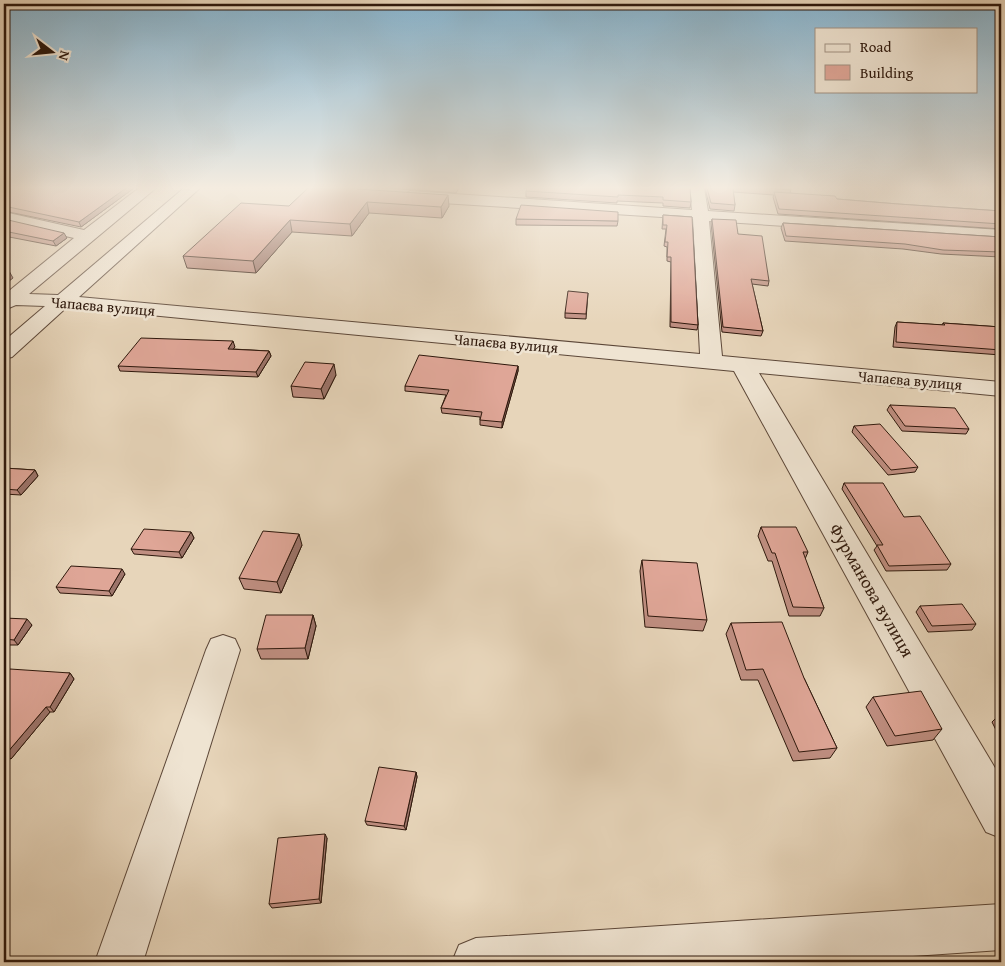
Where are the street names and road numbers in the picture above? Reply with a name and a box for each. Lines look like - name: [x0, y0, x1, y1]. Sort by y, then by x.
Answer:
- street label: Чапаєва вулиця: [50, 291, 156, 321]
- street label: Чапаєва вулиця: [453, 328, 559, 358]
- street label: Чапаєва вулиця: [857, 365, 963, 395]
- street label: Фурманова вулиця: [823, 518, 921, 662]

